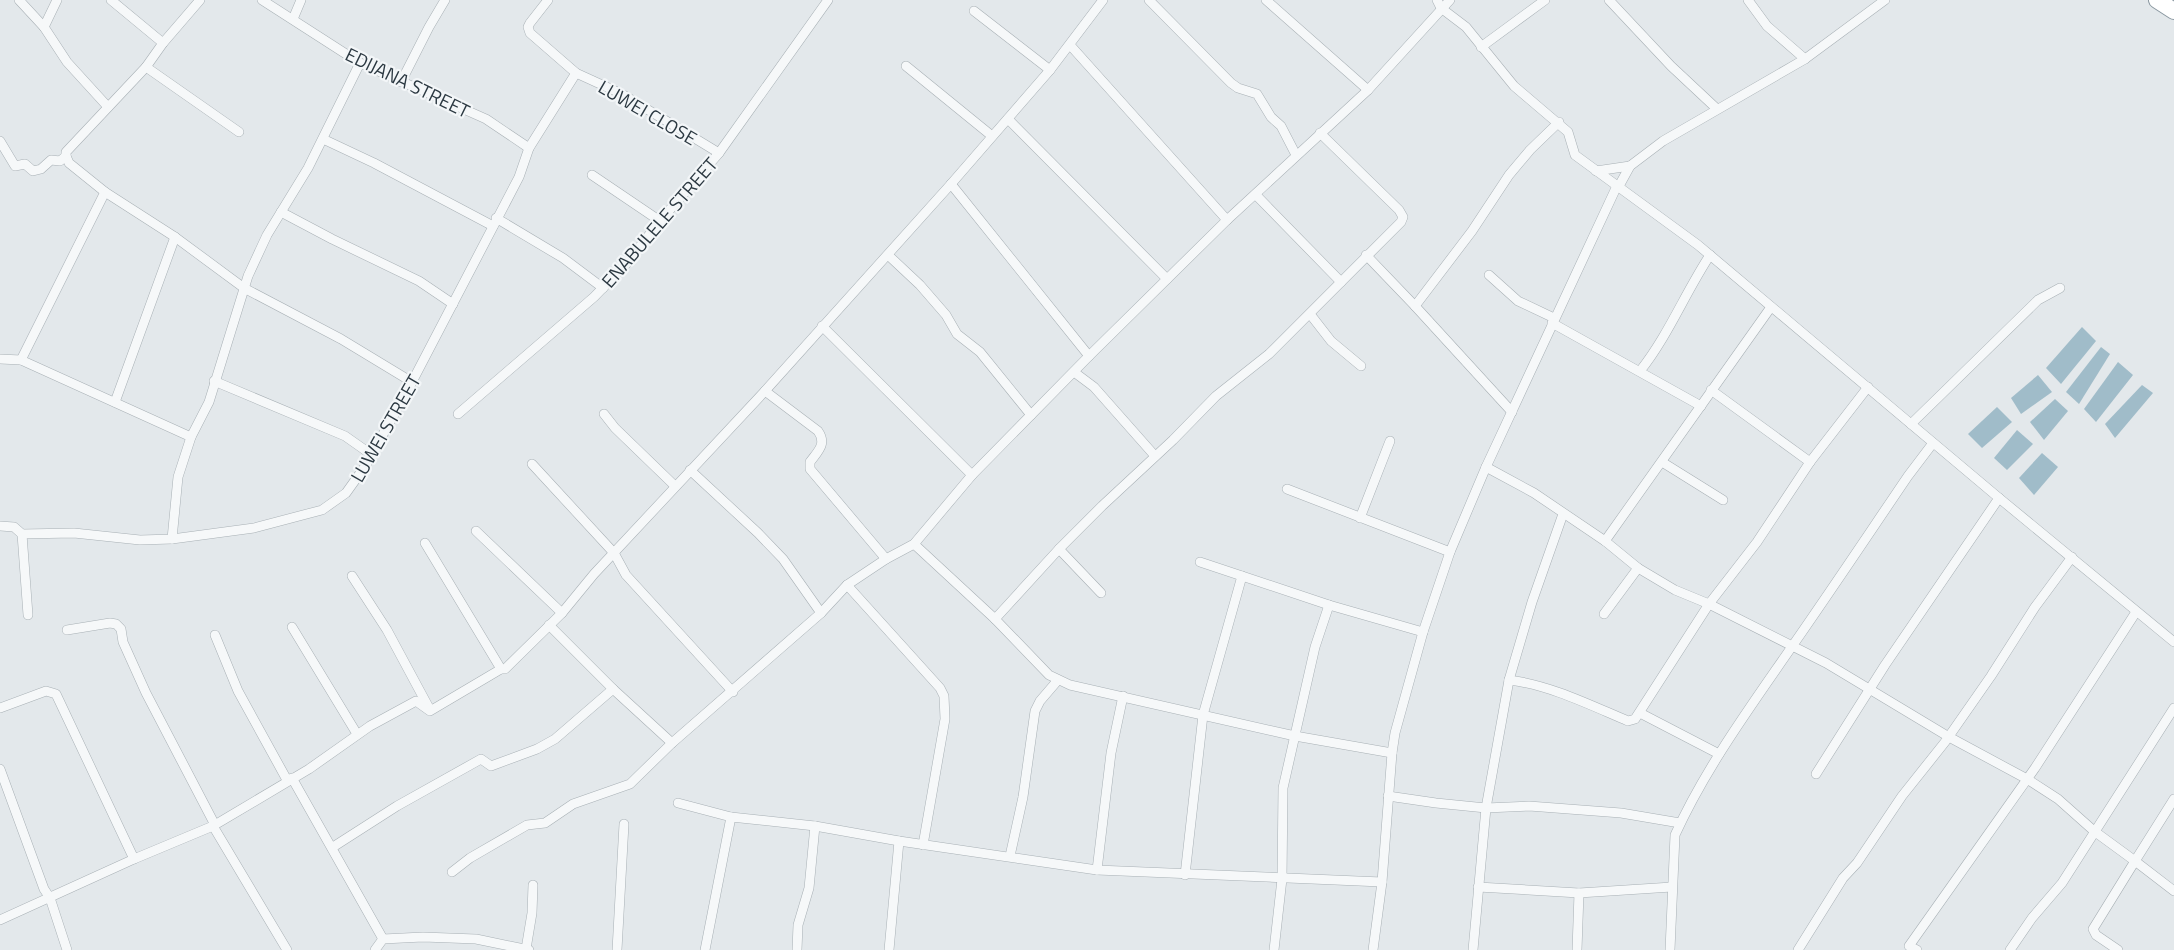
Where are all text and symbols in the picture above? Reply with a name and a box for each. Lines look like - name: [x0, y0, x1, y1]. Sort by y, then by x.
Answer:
- street label: EDIJANA STREET: [341, 39, 475, 125]
- street label: LUWEI CLOSE: [593, 72, 703, 152]
- street label: ENABULELE STREET: [594, 150, 724, 294]
- street label: LUWEI STREET: [342, 369, 428, 487]

